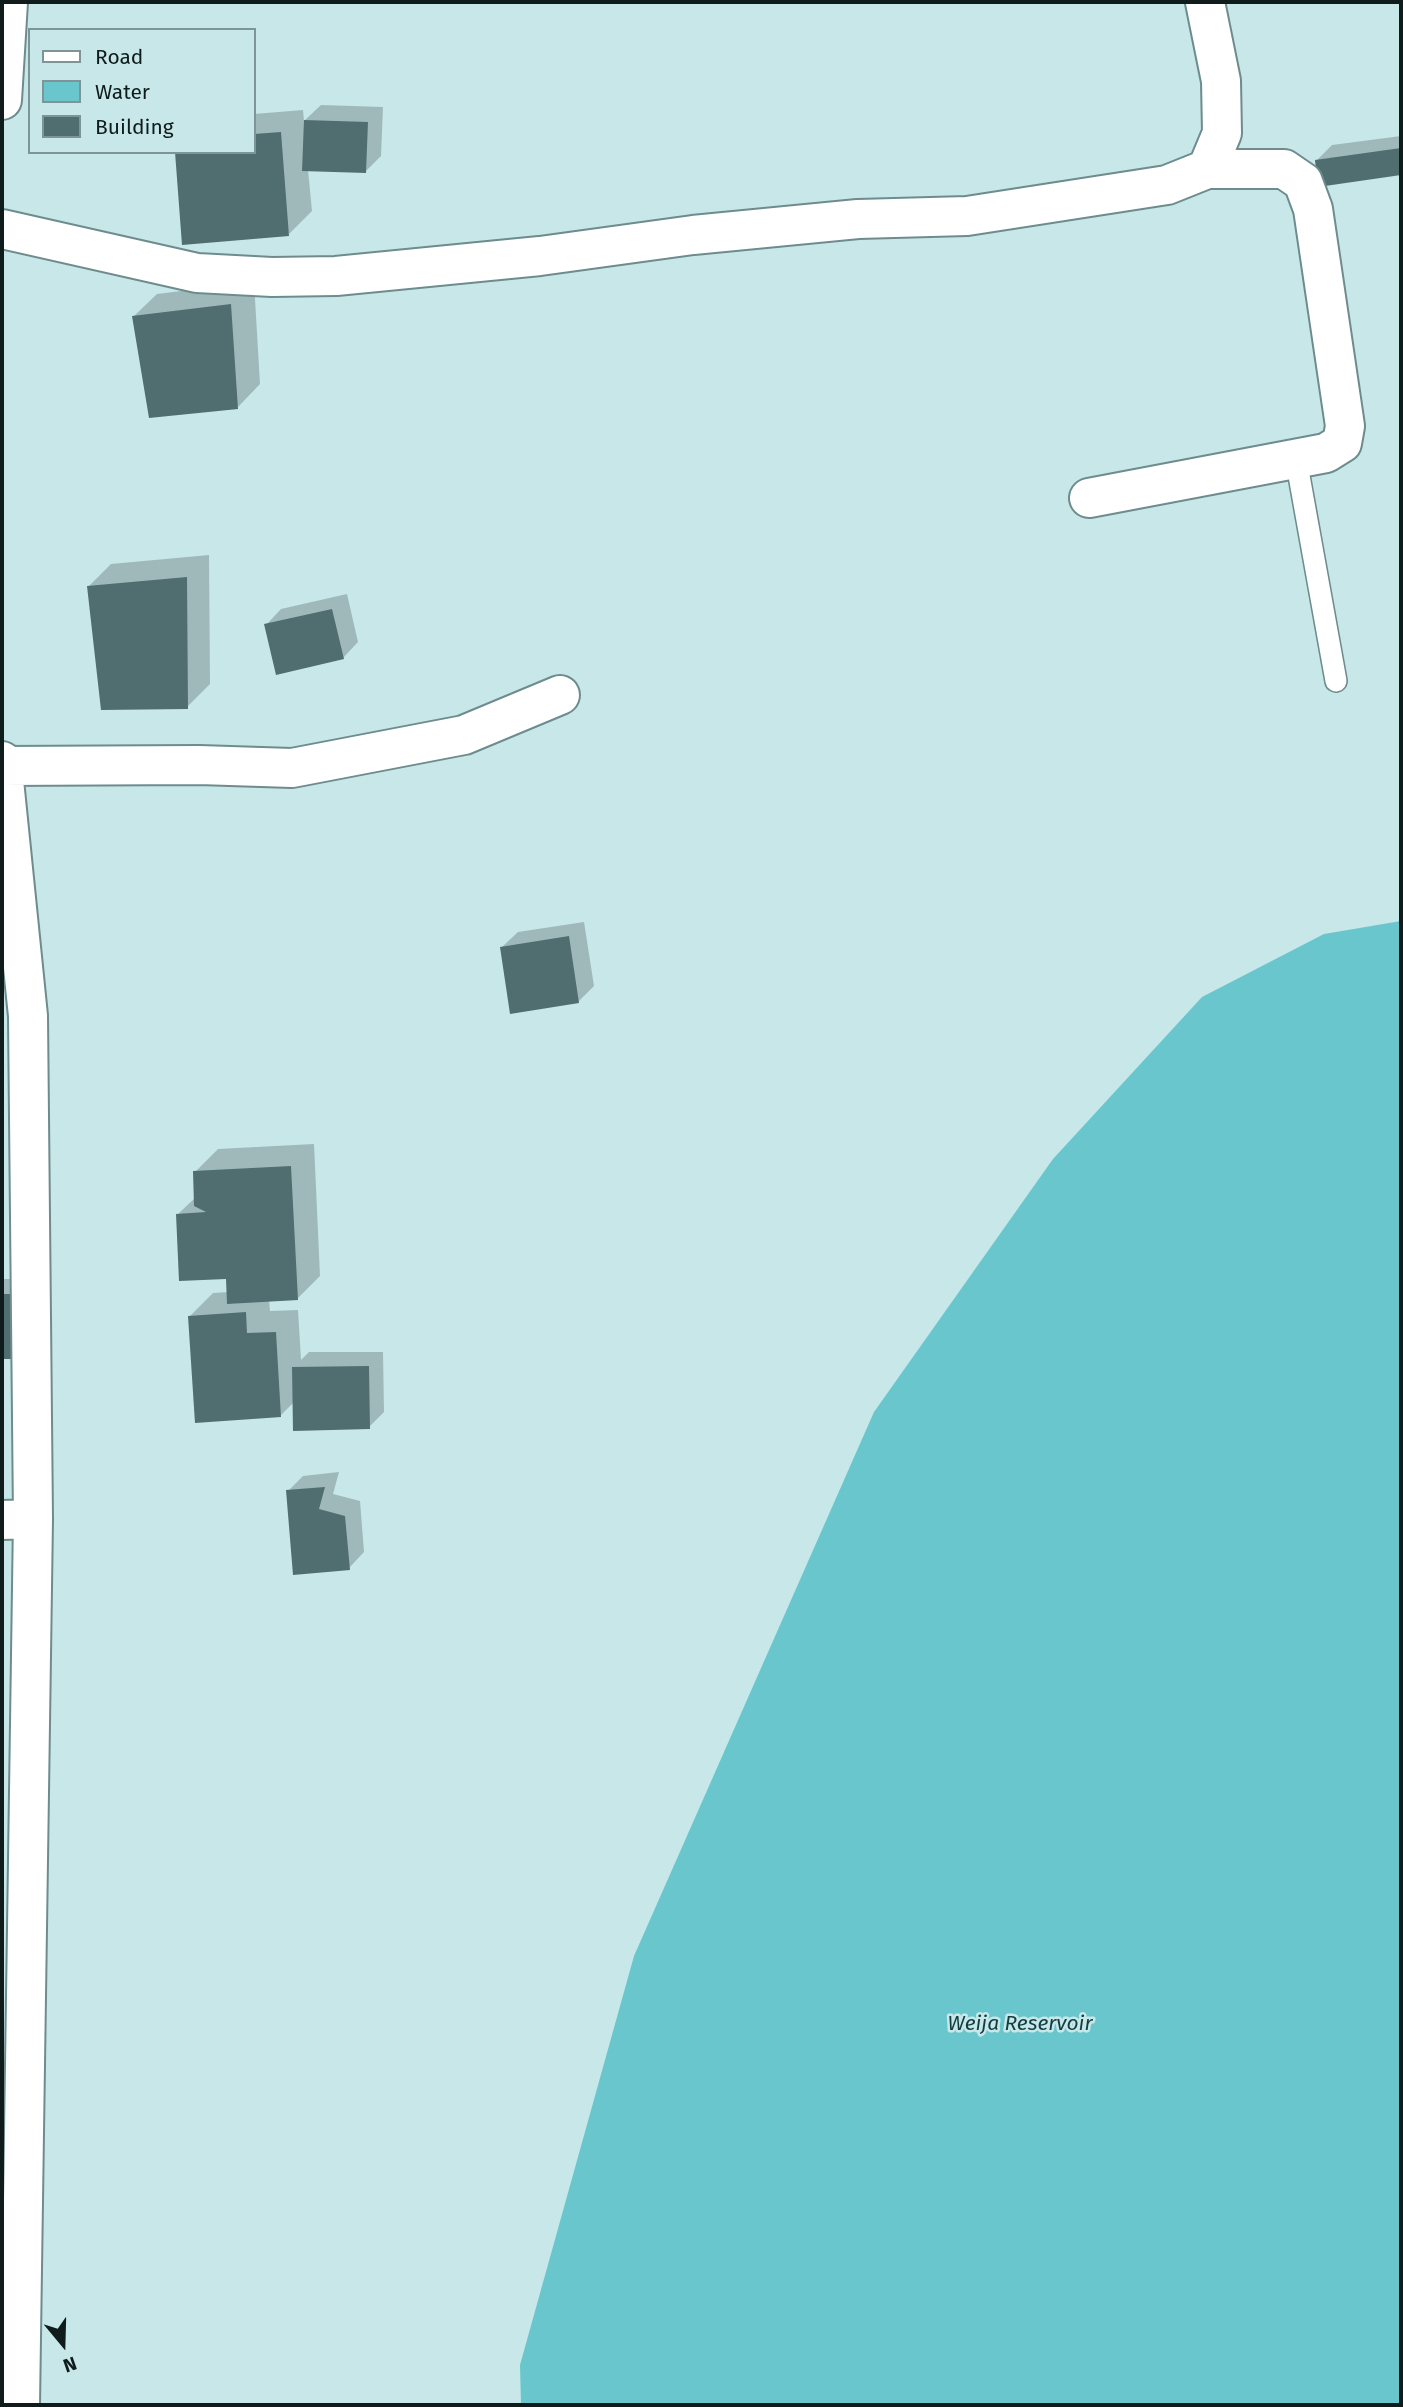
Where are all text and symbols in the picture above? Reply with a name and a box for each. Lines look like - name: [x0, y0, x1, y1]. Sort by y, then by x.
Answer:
- legend: [28, 28, 256, 154]
- text: Road: [95, 44, 143, 70]
- text: Water: [95, 79, 150, 105]
- text: Building: [95, 114, 174, 140]
- water label: Weija Reservoir: [948, 2011, 1092, 2037]
- north arrow: [28, 2309, 98, 2379]
- text: N: [60, 2351, 80, 2377]

